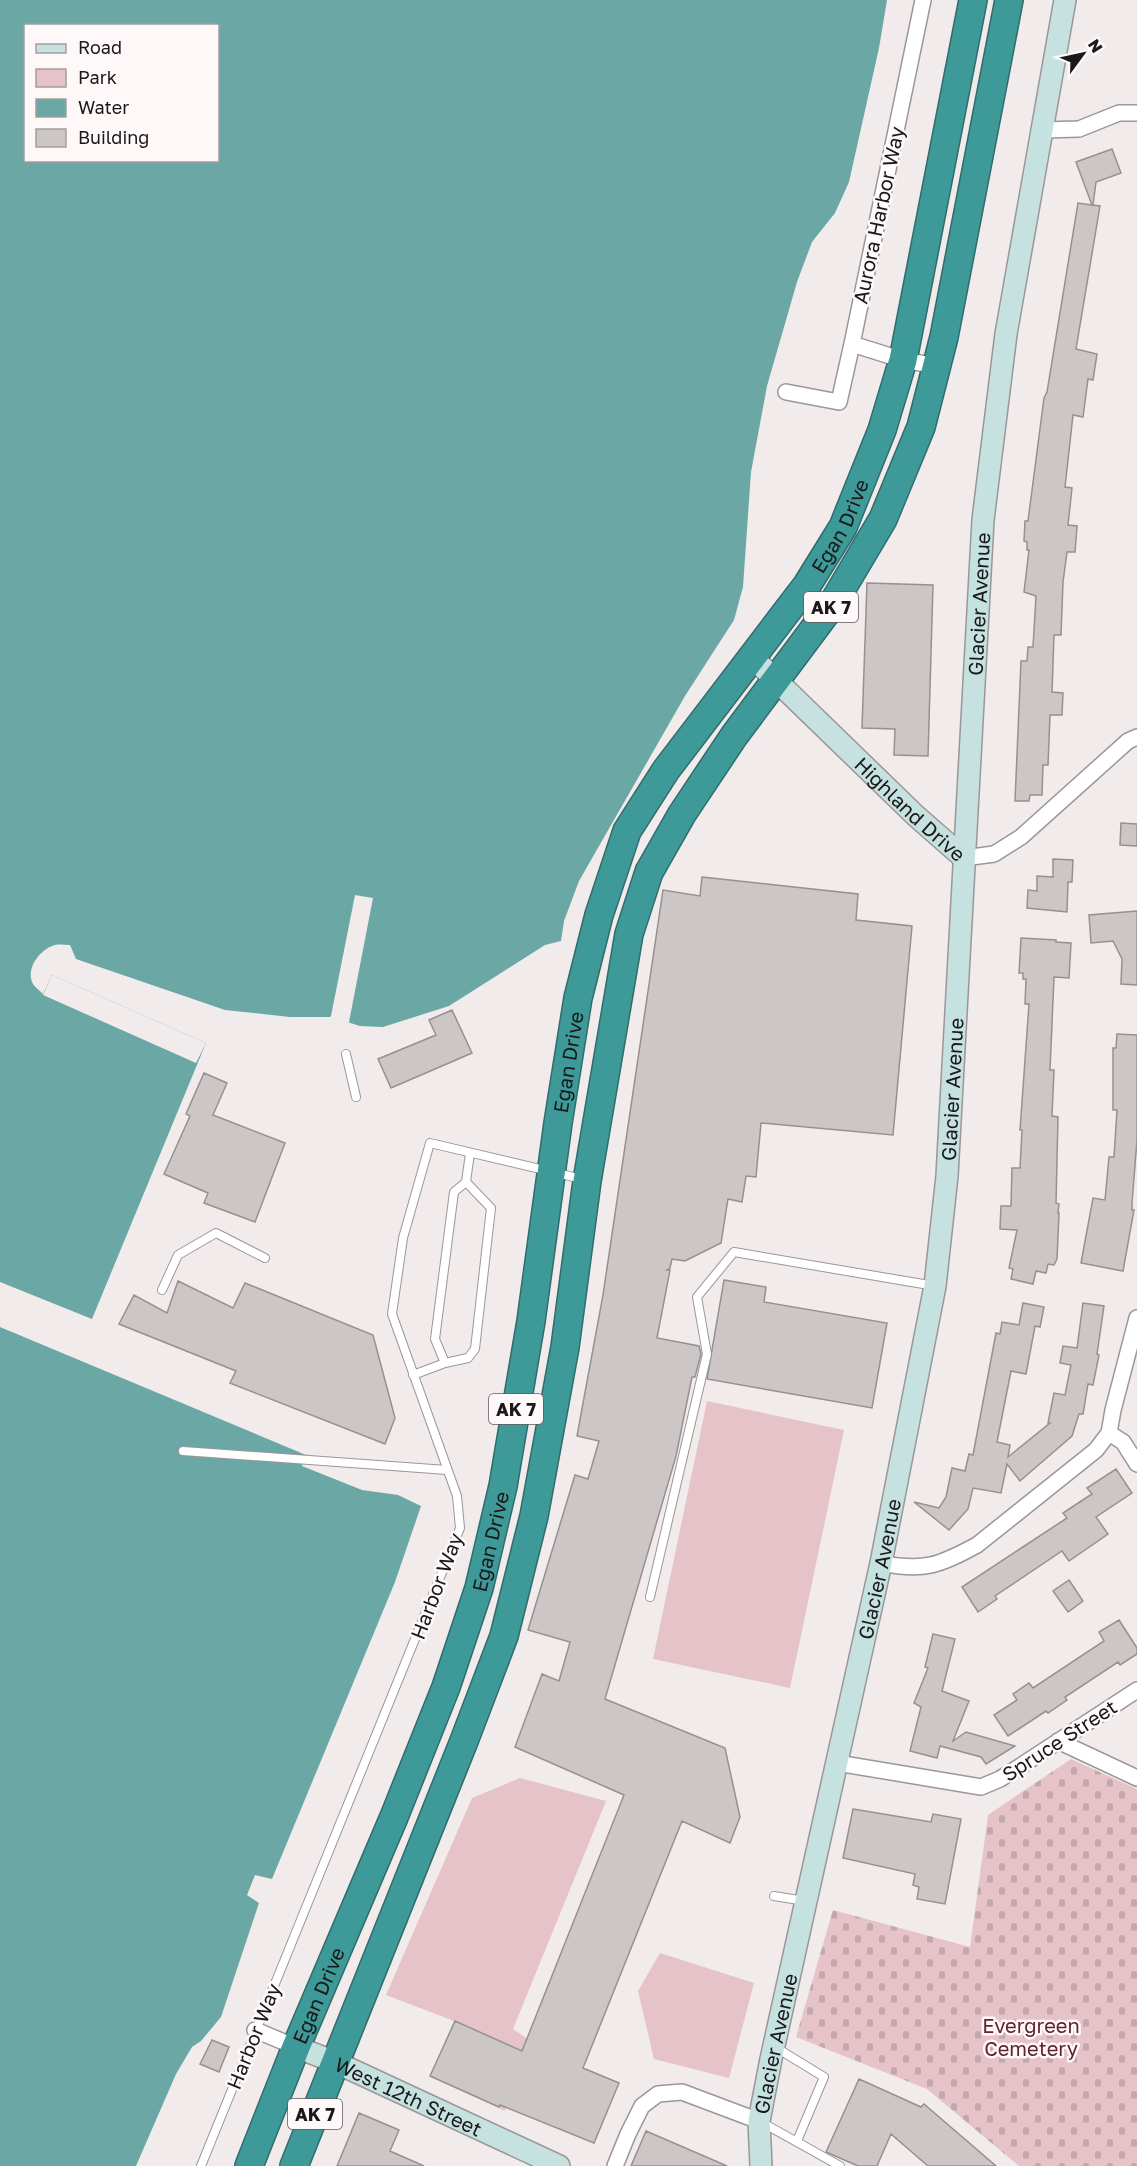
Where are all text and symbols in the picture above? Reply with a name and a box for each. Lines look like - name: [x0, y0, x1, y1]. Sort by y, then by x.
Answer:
- legend: [24, 24, 219, 162]
- north arrow: [1053, 24, 1113, 84]
- text: N: [1084, 35, 1107, 56]
- text: Road: [78, 36, 122, 58]
- text: Park: [78, 66, 117, 88]
- text: Water: [78, 96, 129, 118]
- street label: Aurora Harbor Way: [847, 124, 909, 306]
- text: Building: [78, 126, 149, 148]
- street label: Egan Drive: [806, 475, 873, 577]
- street label: Glacier Avenue: [962, 532, 994, 676]
- road number: AK 7: [804, 592, 858, 622]
- street label: Highland Drive: [850, 752, 971, 866]
- street label: Egan Drive: [548, 1010, 588, 1115]
- street label: Glacier Avenue: [936, 1017, 968, 1161]
- road number: AK 7: [489, 1394, 543, 1424]
- street label: Egan Drive: [466, 1489, 513, 1594]
- street label: Glacier Avenue: [852, 1497, 905, 1642]
- street label: Harbor Way: [405, 1529, 467, 1643]
- street label: Spruce Street: [997, 1694, 1121, 1786]
- street label: Egan Drive: [287, 1944, 349, 2047]
- street label: Glacier Avenue: [749, 1971, 802, 2116]
- street label: Harbor Way: [221, 1980, 285, 2092]
- park label: Evergreen Cemetery: [982, 2013, 1080, 2060]
- street label: West 12th Street: [331, 2052, 486, 2141]
- road number: AK 7: [288, 2099, 342, 2129]

